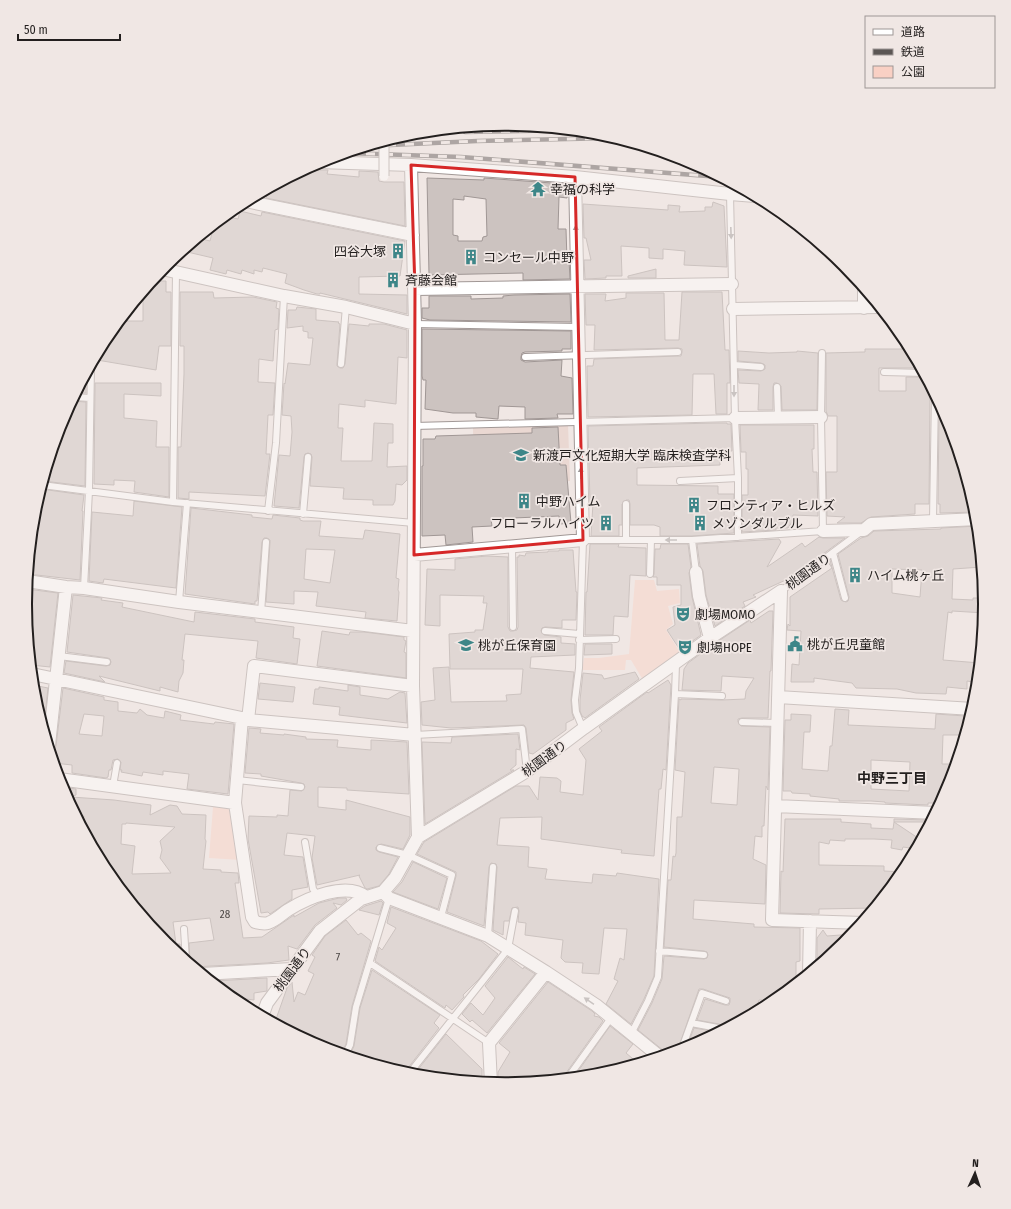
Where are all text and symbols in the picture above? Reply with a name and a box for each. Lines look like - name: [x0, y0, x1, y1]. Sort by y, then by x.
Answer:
- scale bar: [18, 16, 120, 42]
- legend: [865, 16, 995, 88]
- text: 50 m: [24, 23, 48, 37]
- text: 道路: [901, 25, 925, 39]
- text: 鉄道: [901, 45, 925, 59]
- text: 公園: [901, 65, 925, 79]
- temple icon: 幸福の科学: [529, 180, 547, 198]
- place label: 幸福の科学: [550, 182, 615, 197]
- one-way arrow: [573, 224, 579, 237]
- one-way arrow: [728, 227, 734, 240]
- building icon: 四谷大塚: [389, 242, 407, 260]
- place label: 四谷大塚: [334, 244, 386, 259]
- building icon: コンセール中野: [462, 248, 480, 266]
- place label: コンセール中野: [483, 250, 574, 265]
- building icon: 斉藤会館: [384, 271, 402, 289]
- place label: 斉藤会館: [405, 273, 457, 288]
- one-way arrow: [731, 385, 737, 398]
- school or university icon: 新渡戸文化短期大学 臨床検査学科: [512, 446, 530, 464]
- place label: 新渡戸文化短期大学 臨床検査学科: [533, 448, 731, 463]
- one-way arrow: [578, 467, 585, 479]
- building icon: 中野ハイム: [515, 492, 533, 510]
- place label: 中野ハイム: [536, 494, 600, 509]
- building icon: フロンティア・ヒルズ: [685, 496, 703, 514]
- place label: フロンティア・ヒルズ: [706, 498, 835, 513]
- building icon: フローラルハイツ: [597, 514, 615, 532]
- building icon: メゾンダルブル: [691, 514, 709, 532]
- place label: フローラルハイツ: [490, 516, 594, 531]
- place label: メゾンダルブル: [712, 516, 803, 531]
- one-way arrow: [664, 537, 677, 543]
- street label: 桃園通り: [783, 550, 834, 593]
- building icon: ハイム桃ヶ丘: [846, 566, 864, 584]
- place label: ハイム桃ヶ丘: [867, 568, 944, 583]
- theatre icon: 劇場MOMO: [674, 605, 692, 623]
- place label: 劇場MOMO: [695, 607, 755, 622]
- public building icon: 桃が丘児童館: [786, 635, 804, 653]
- school or university icon: 桃が丘保育園: [457, 636, 475, 654]
- place label: 桃が丘児童館: [807, 637, 885, 652]
- place label: 桃が丘保育園: [478, 638, 556, 653]
- theatre icon: 劇場HOPE: [676, 638, 694, 656]
- place label: 劇場HOPE: [697, 640, 752, 655]
- street label: 桃園通り: [519, 737, 570, 780]
- district label: 中野三丁目: [857, 770, 927, 787]
- house number: 28: [220, 908, 231, 921]
- street label: 桃園通り: [271, 944, 314, 995]
- house number: 7: [336, 951, 341, 964]
- one-way arrow: [584, 997, 594, 1005]
- north arrow: [955, 1153, 995, 1193]
- text: N: [972, 1157, 979, 1170]

